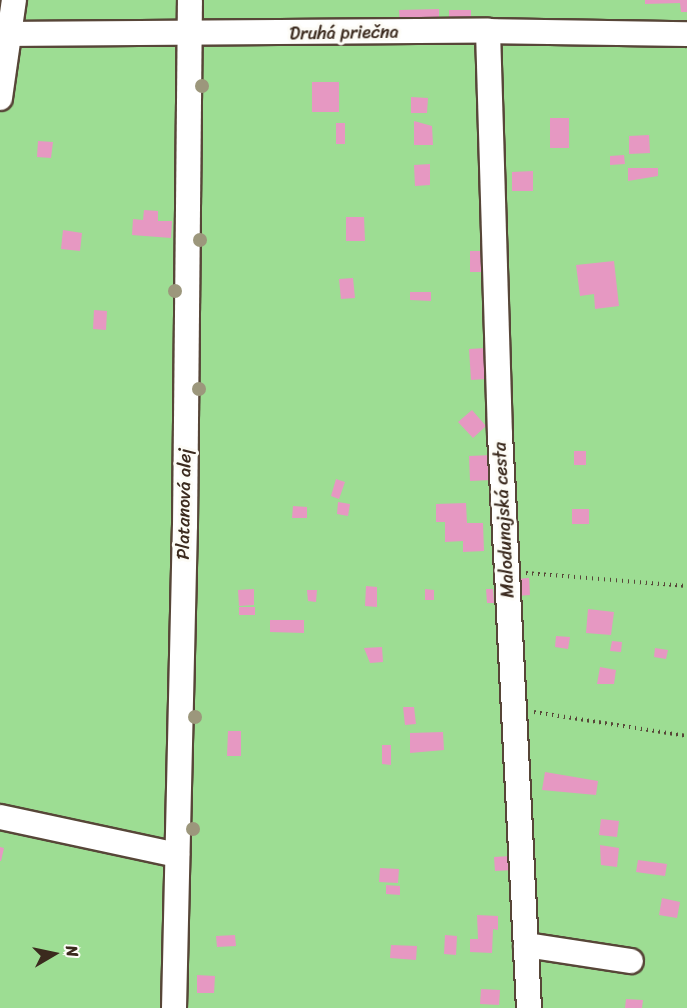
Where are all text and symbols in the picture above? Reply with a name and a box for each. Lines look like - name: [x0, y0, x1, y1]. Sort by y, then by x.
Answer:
- street label: Druhá priečna: [289, 21, 399, 45]
- street label: Malodunajská cesta: [489, 441, 519, 599]
- street label: Platanová alej: [172, 448, 196, 560]
- north arrow: [24, 924, 84, 984]
- text: N: [57, 943, 87, 959]

